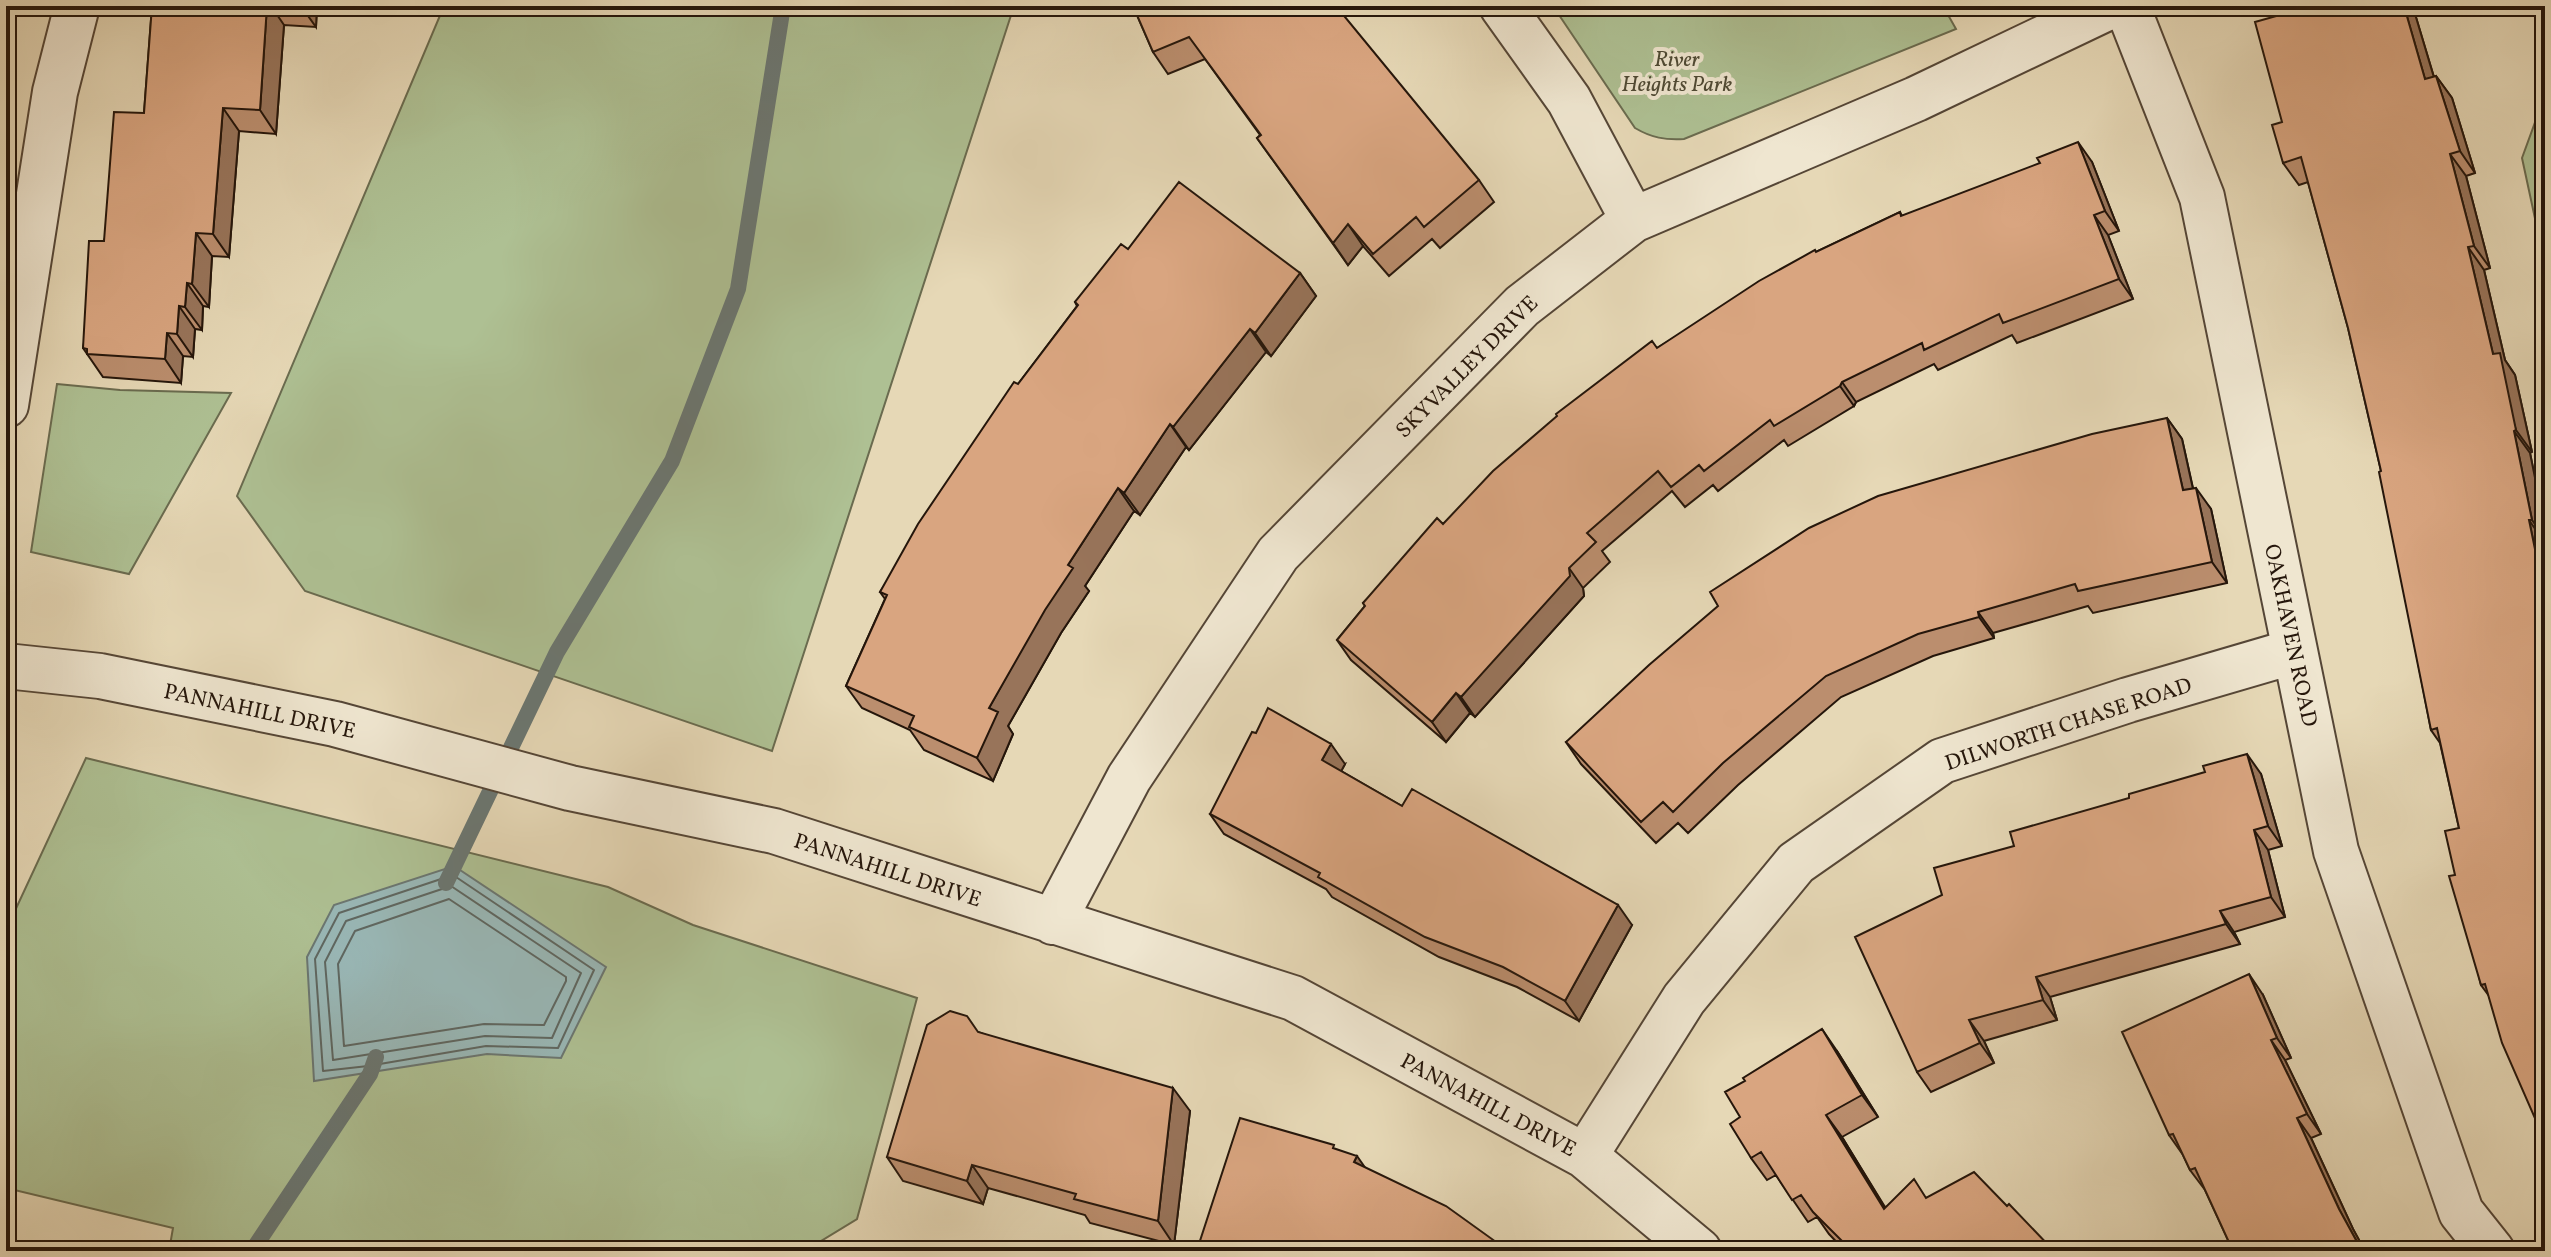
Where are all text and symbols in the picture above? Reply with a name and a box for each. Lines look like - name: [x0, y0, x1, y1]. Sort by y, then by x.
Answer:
- park label: River Heights Park: [1622, 45, 1732, 101]
- street label: SKYVALLEY DRIVE: [1389, 289, 1546, 446]
- street label: OAKHAVEN ROAD: [2255, 541, 2324, 730]
- street label: DILWORTH CHASE ROAD: [1941, 671, 2196, 780]
- street label: PANNAHILL DRIVE: [161, 677, 358, 748]
- street label: PANNAHILL DRIVE: [789, 826, 985, 916]
- street label: PANNAHILL DRIVE: [1394, 1047, 1581, 1166]

